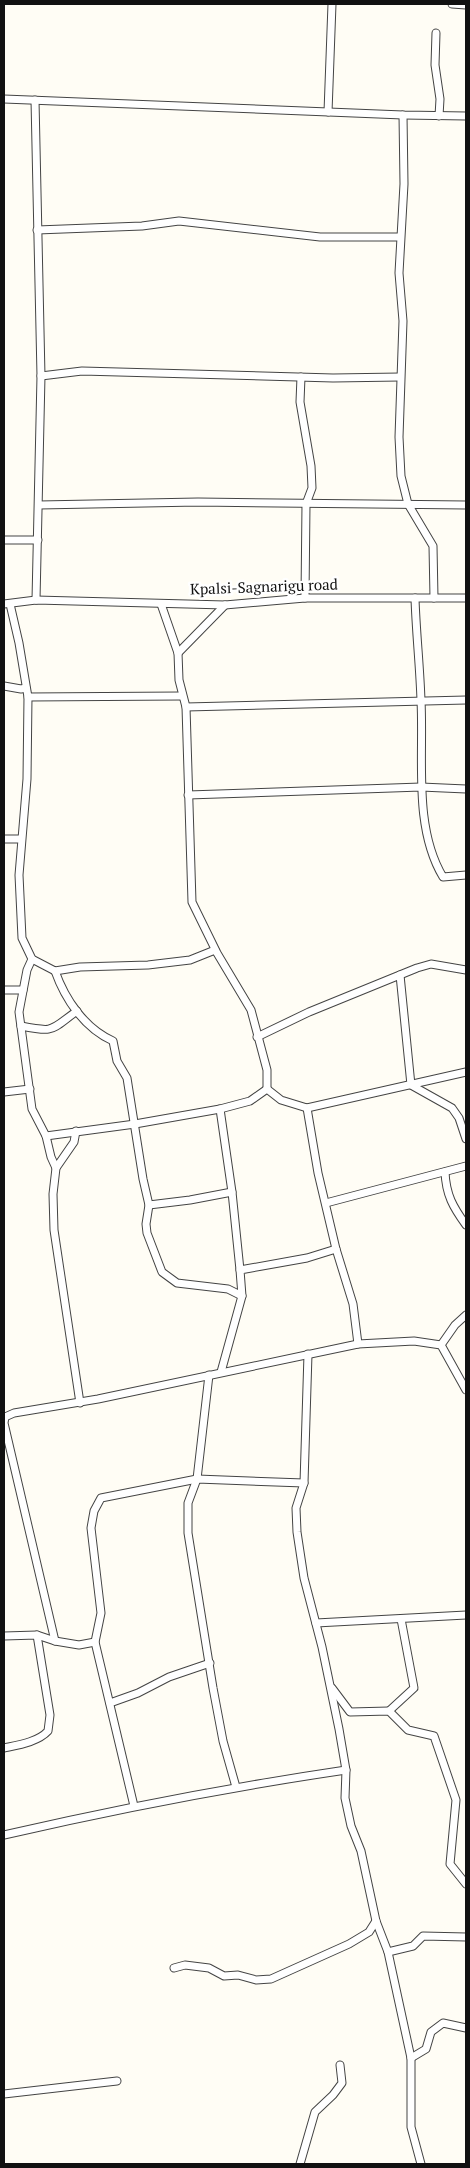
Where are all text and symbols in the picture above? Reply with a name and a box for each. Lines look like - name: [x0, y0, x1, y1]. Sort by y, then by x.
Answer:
- street label: Kpalsi-Sagnarigu road: [190, 573, 338, 599]

